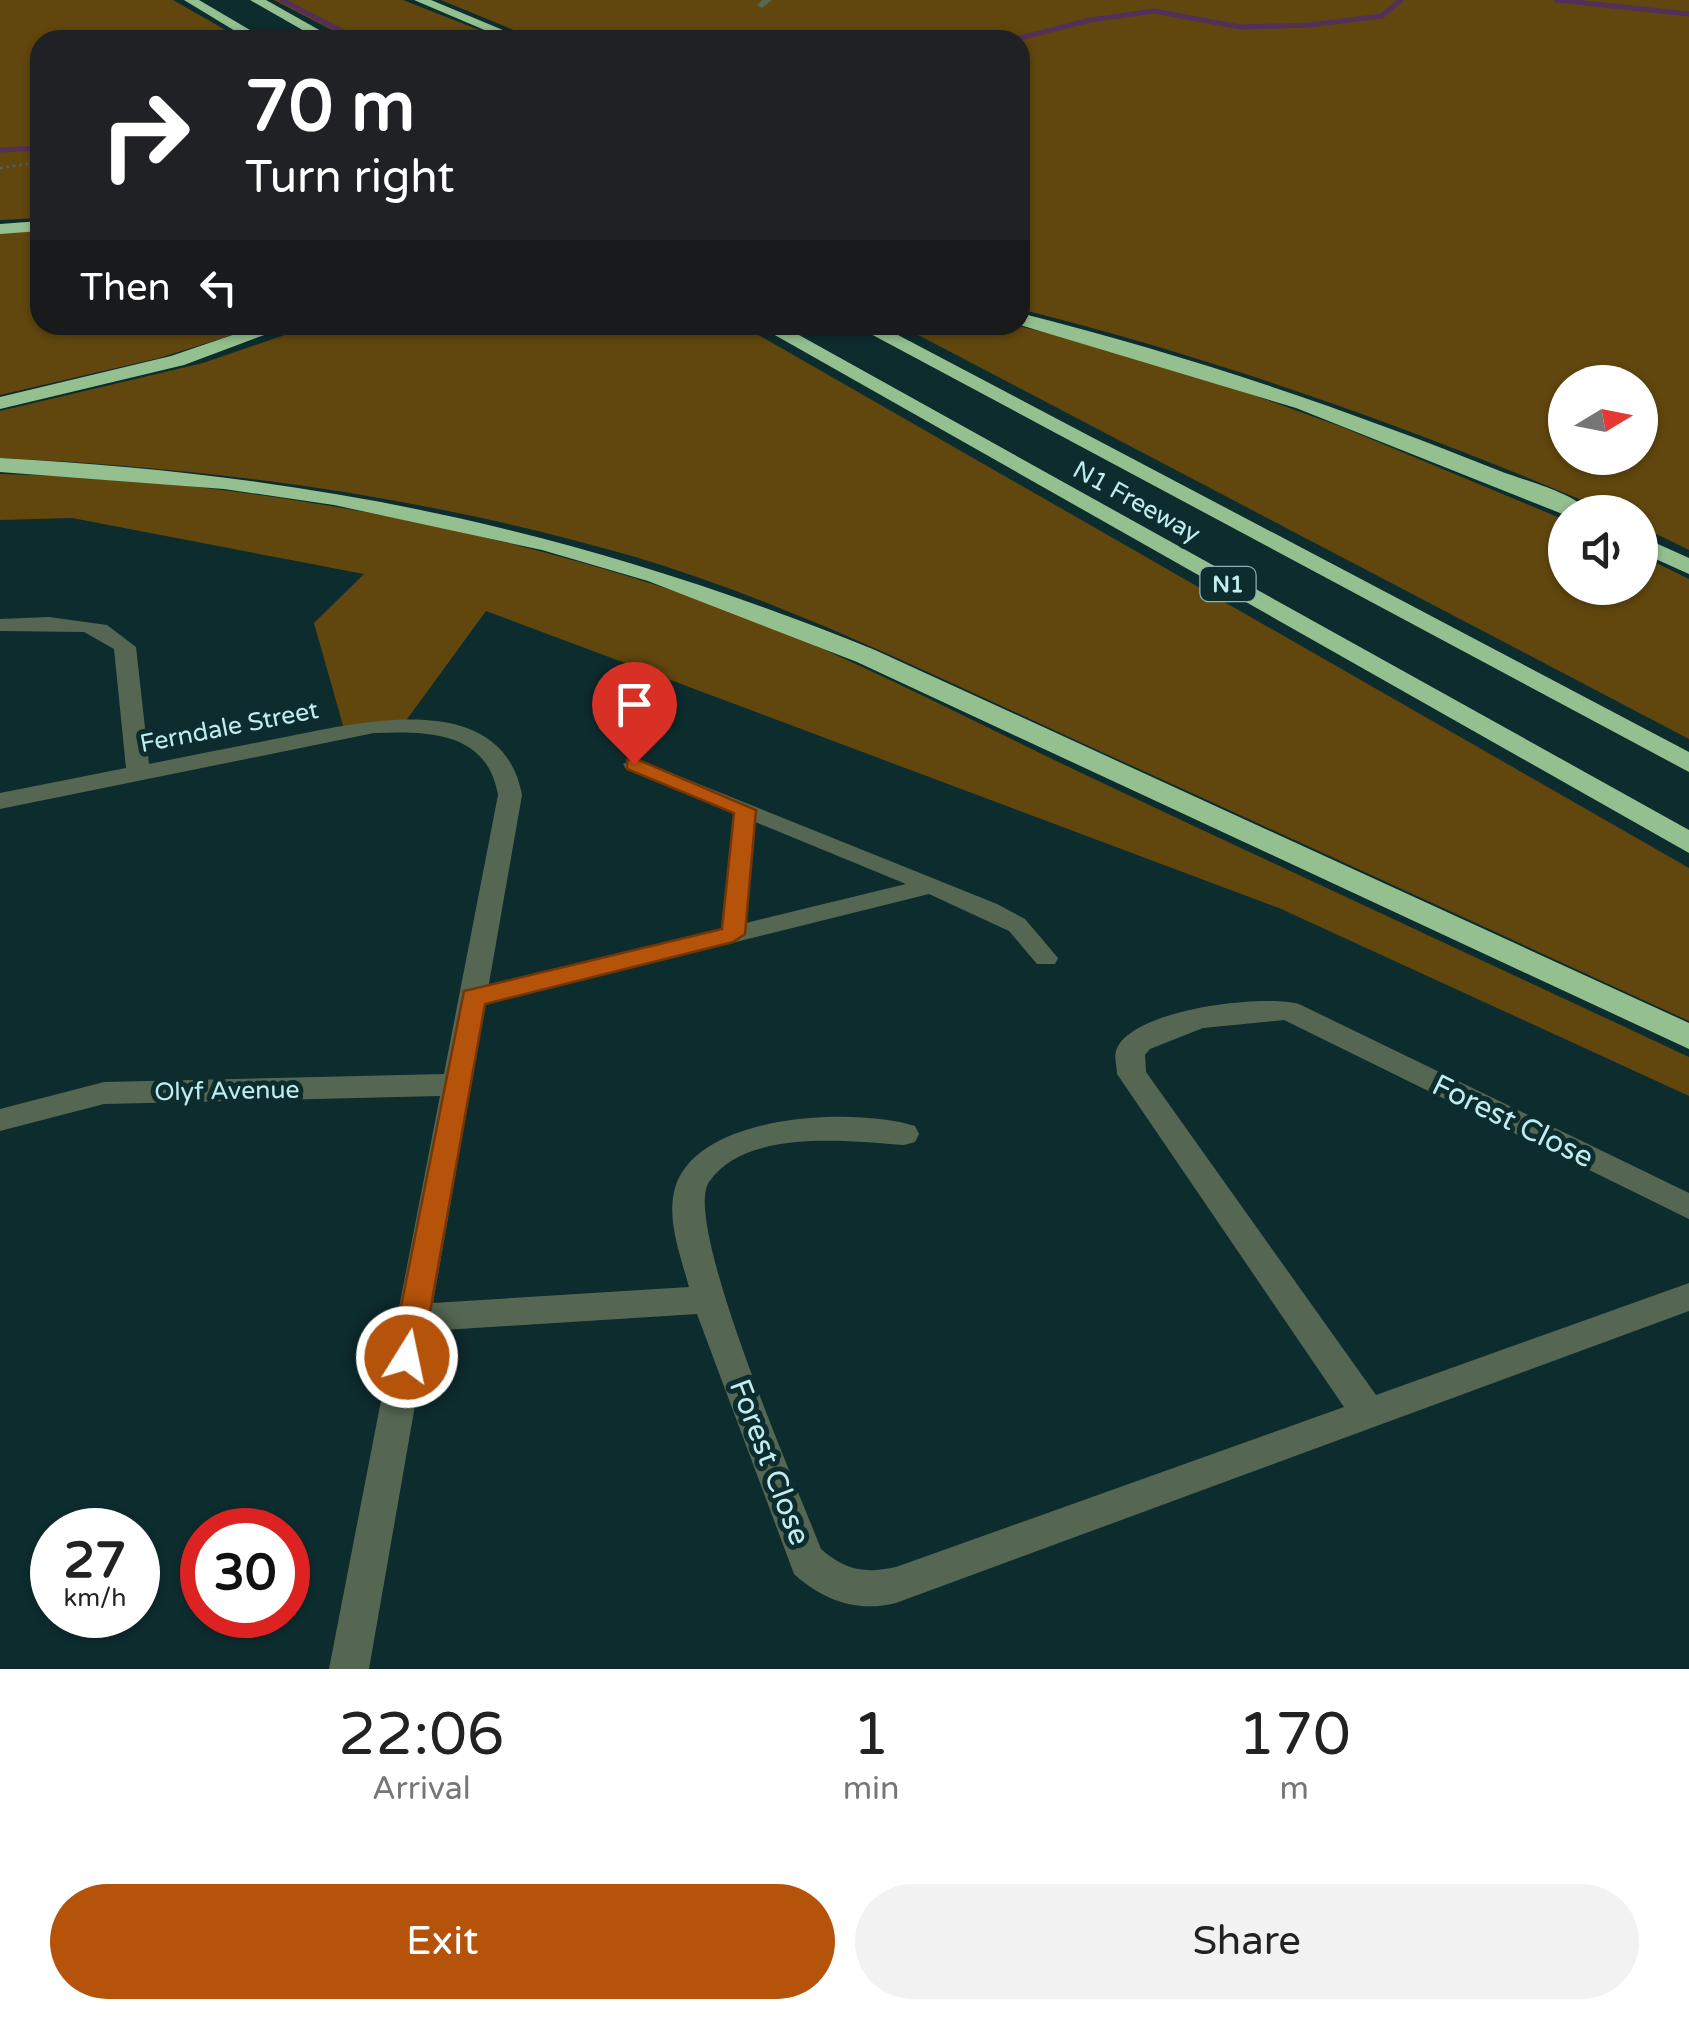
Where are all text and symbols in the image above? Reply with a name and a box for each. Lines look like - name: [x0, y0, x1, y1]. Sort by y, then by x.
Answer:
- text: 70 m: [245, 66, 415, 150]
- icon: right: [80, 70, 210, 200]
- text: Turn right: [245, 151, 454, 205]
- icon: left: [191, 260, 246, 315]
- text: Then: [80, 265, 171, 311]
- north arrow: [1548, 365, 1658, 475]
- map controls: [1548, 365, 1658, 605]
- street label: N1 Freeway: [1068, 455, 1205, 549]
- button: sound: [1548, 495, 1658, 605]
- road number: N1: [1200, 567, 1256, 601]
- pin: [592, 662, 677, 765]
- icon: arrive: [607, 677, 662, 732]
- street label: Ferndale Street: [137, 695, 321, 759]
- street label: Forest Close: [1426, 1067, 1599, 1176]
- street label: Olyf Avenue: [154, 1075, 300, 1107]
- position arrow: [355, 1305, 459, 1409]
- street label: Forest Close: [721, 1374, 818, 1550]
- speed limit sign: 30: [180, 1508, 310, 1638]
- text: 27: [64, 1531, 126, 1591]
- text: km/h: [64, 1583, 126, 1613]
- text: 22:06: [338, 1699, 505, 1771]
- text: 1: [852, 1699, 890, 1771]
- text: 170: [1238, 1699, 1351, 1771]
- text: Arrival: [372, 1770, 471, 1808]
- text: min: [843, 1770, 900, 1808]
- text: m: [1280, 1770, 1309, 1808]
- button: Exit: [50, 1884, 835, 1999]
- button: Share: [855, 1884, 1639, 1999]

